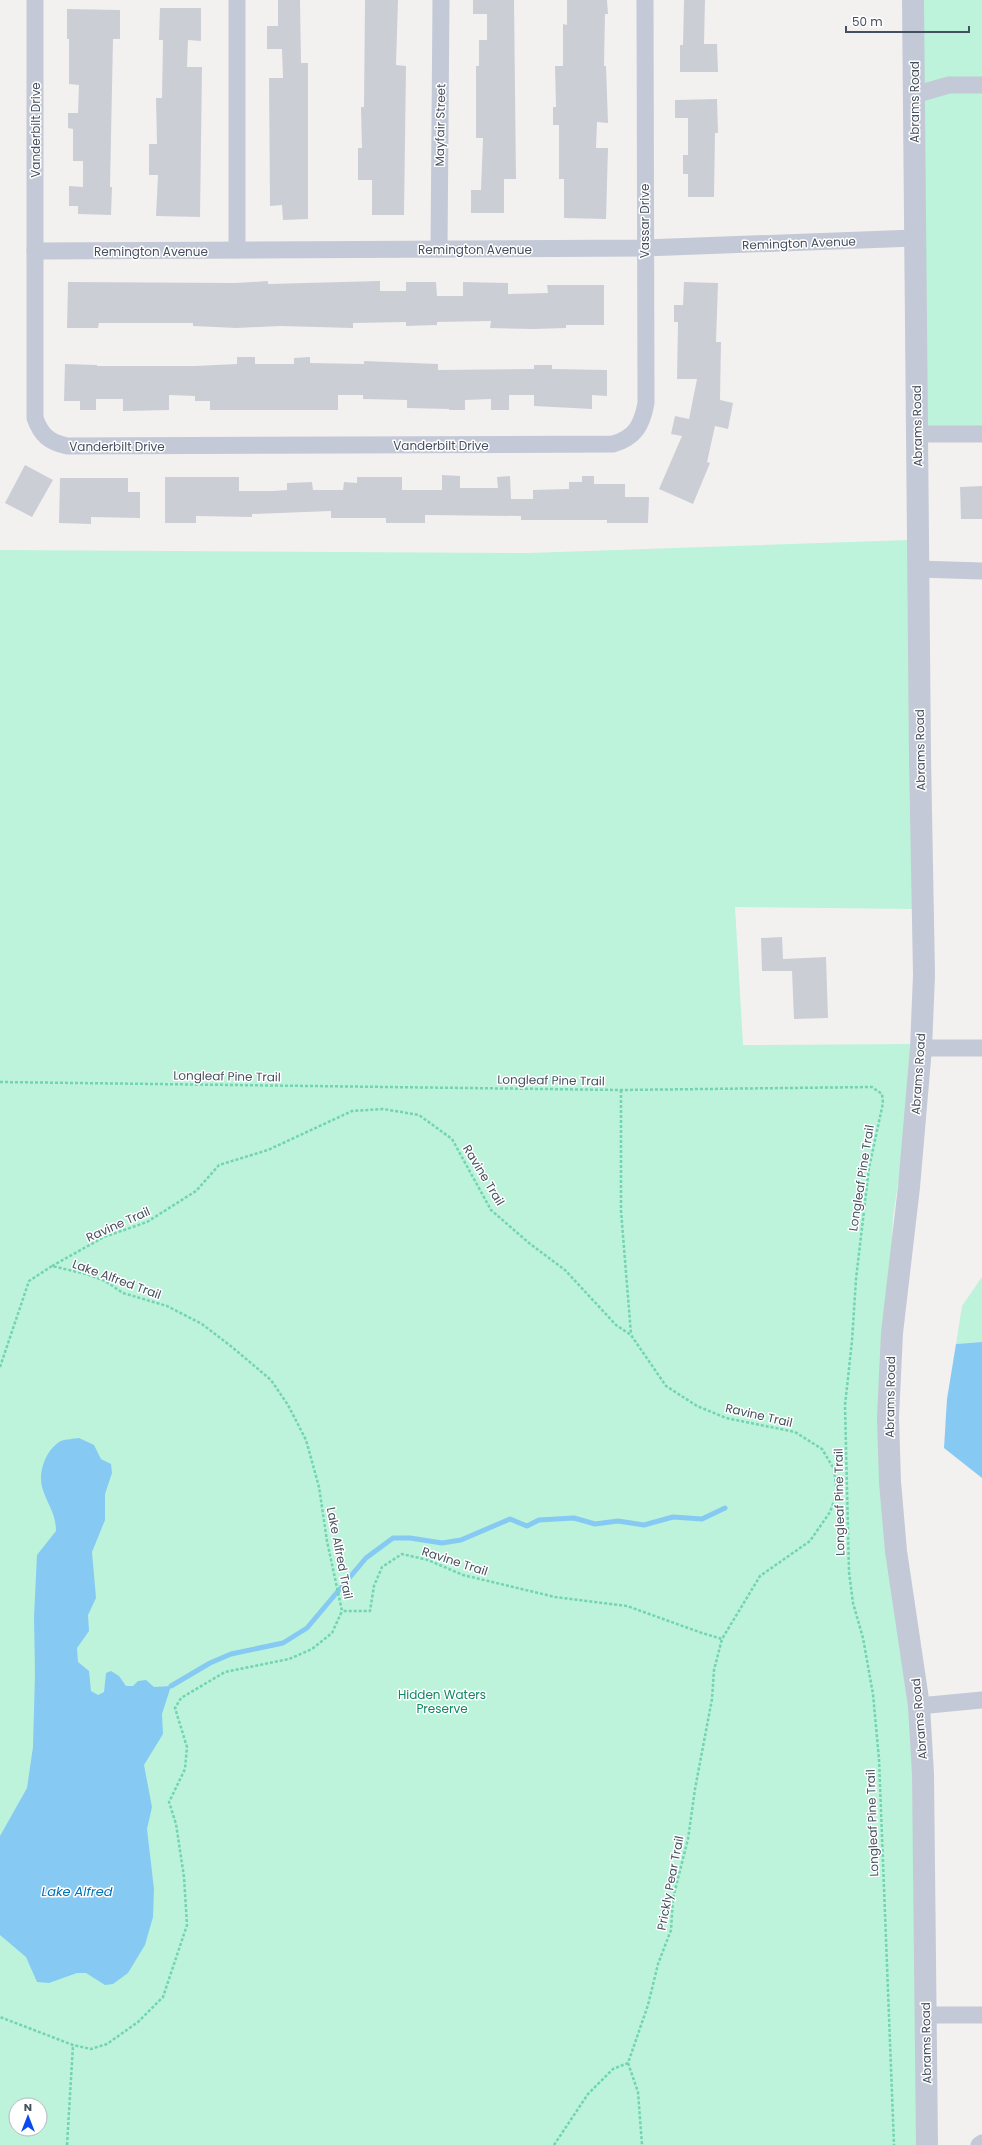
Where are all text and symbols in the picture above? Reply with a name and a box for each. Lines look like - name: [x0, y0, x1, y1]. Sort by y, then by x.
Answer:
- scale bar: [846, 8, 969, 34]
- text: 50 m: [852, 13, 883, 30]
- street label: Abrams Road: [906, 61, 923, 143]
- street label: Vanderbilt Drive: [27, 82, 44, 178]
- street label: Mayfair Street: [431, 83, 449, 167]
- street label: Vassar Drive: [636, 184, 653, 258]
- street label: Remington Avenue: [742, 233, 856, 253]
- street label: Remington Avenue: [418, 241, 532, 258]
- street label: Remington Avenue: [94, 243, 208, 260]
- street label: Abrams Road: [908, 385, 926, 467]
- street label: Vanderbilt Drive: [393, 437, 489, 454]
- street label: Vanderbilt Drive: [69, 438, 165, 455]
- street label: Abrams Road: [911, 709, 929, 791]
- street label: Abrams Road: [907, 1033, 929, 1115]
- street label: Longleaf Pine Trail: [173, 1067, 281, 1085]
- street label: Longleaf Pine Trail: [497, 1071, 605, 1089]
- street label: Longleaf Pine Trail: [844, 1124, 878, 1232]
- street label: Ravine Trail: [459, 1141, 509, 1209]
- street label: Ravine Trail: [83, 1202, 153, 1246]
- street label: Lake Alfred Trail: [70, 1255, 164, 1303]
- street label: Abrams Road: [881, 1356, 899, 1438]
- street label: Ravine Trail: [724, 1399, 794, 1431]
- street label: Longleaf Pine Trail: [830, 1448, 848, 1556]
- street label: Lake Alfred Trail: [323, 1506, 357, 1600]
- street label: Ravine Trail: [420, 1542, 490, 1580]
- street label: Abrams Road: [907, 1678, 931, 1760]
- park label: Hidden Waters Preserve: [398, 1686, 486, 1717]
- street label: Longleaf Pine Trail: [862, 1769, 882, 1877]
- street label: Prickly Pear Trail: [653, 1834, 688, 1932]
- water label: Lake Alfred: [42, 1882, 113, 1901]
- street label: Abrams Road: [917, 2002, 935, 2084]
- north arrow: [8, 2097, 48, 2137]
- text: N: [24, 2099, 32, 2115]

